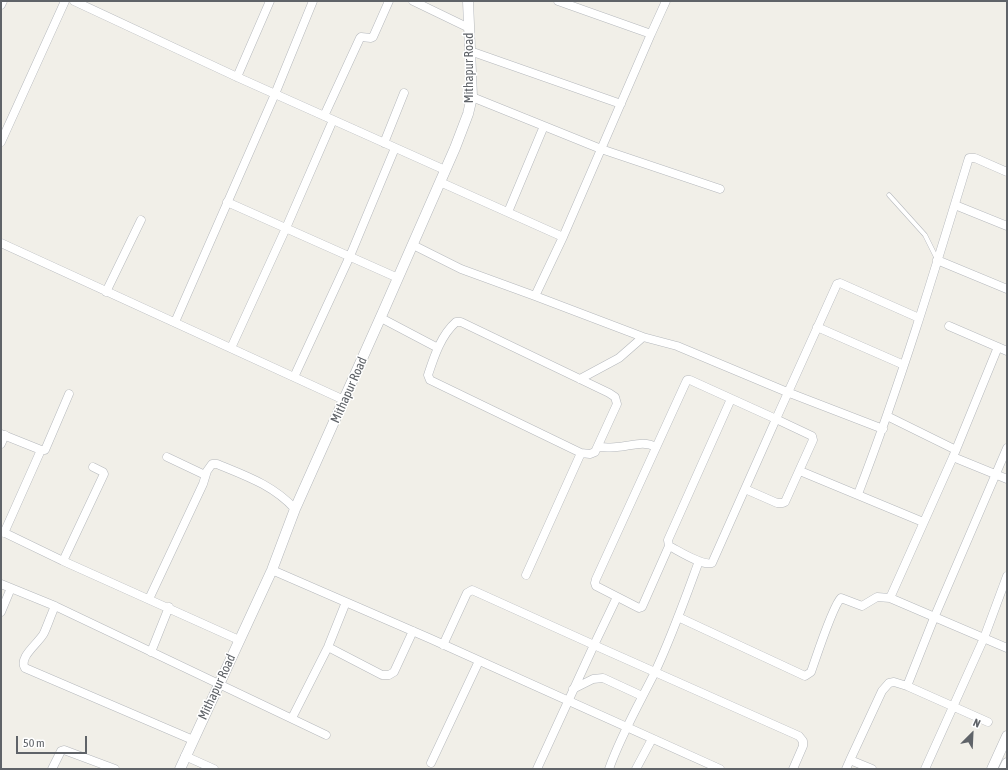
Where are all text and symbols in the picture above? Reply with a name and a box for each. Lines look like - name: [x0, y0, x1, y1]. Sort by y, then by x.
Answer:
- street label: Mithapur Road: [461, 33, 477, 103]
- street label: Mithapur Road: [328, 355, 370, 425]
- street label: Mithapur Road: [195, 652, 239, 722]
- north arrow: [952, 714, 992, 754]
- text: N: [971, 716, 982, 730]
- scale bar: [18, 728, 89, 754]
- text: 50 m: [23, 736, 45, 750]

